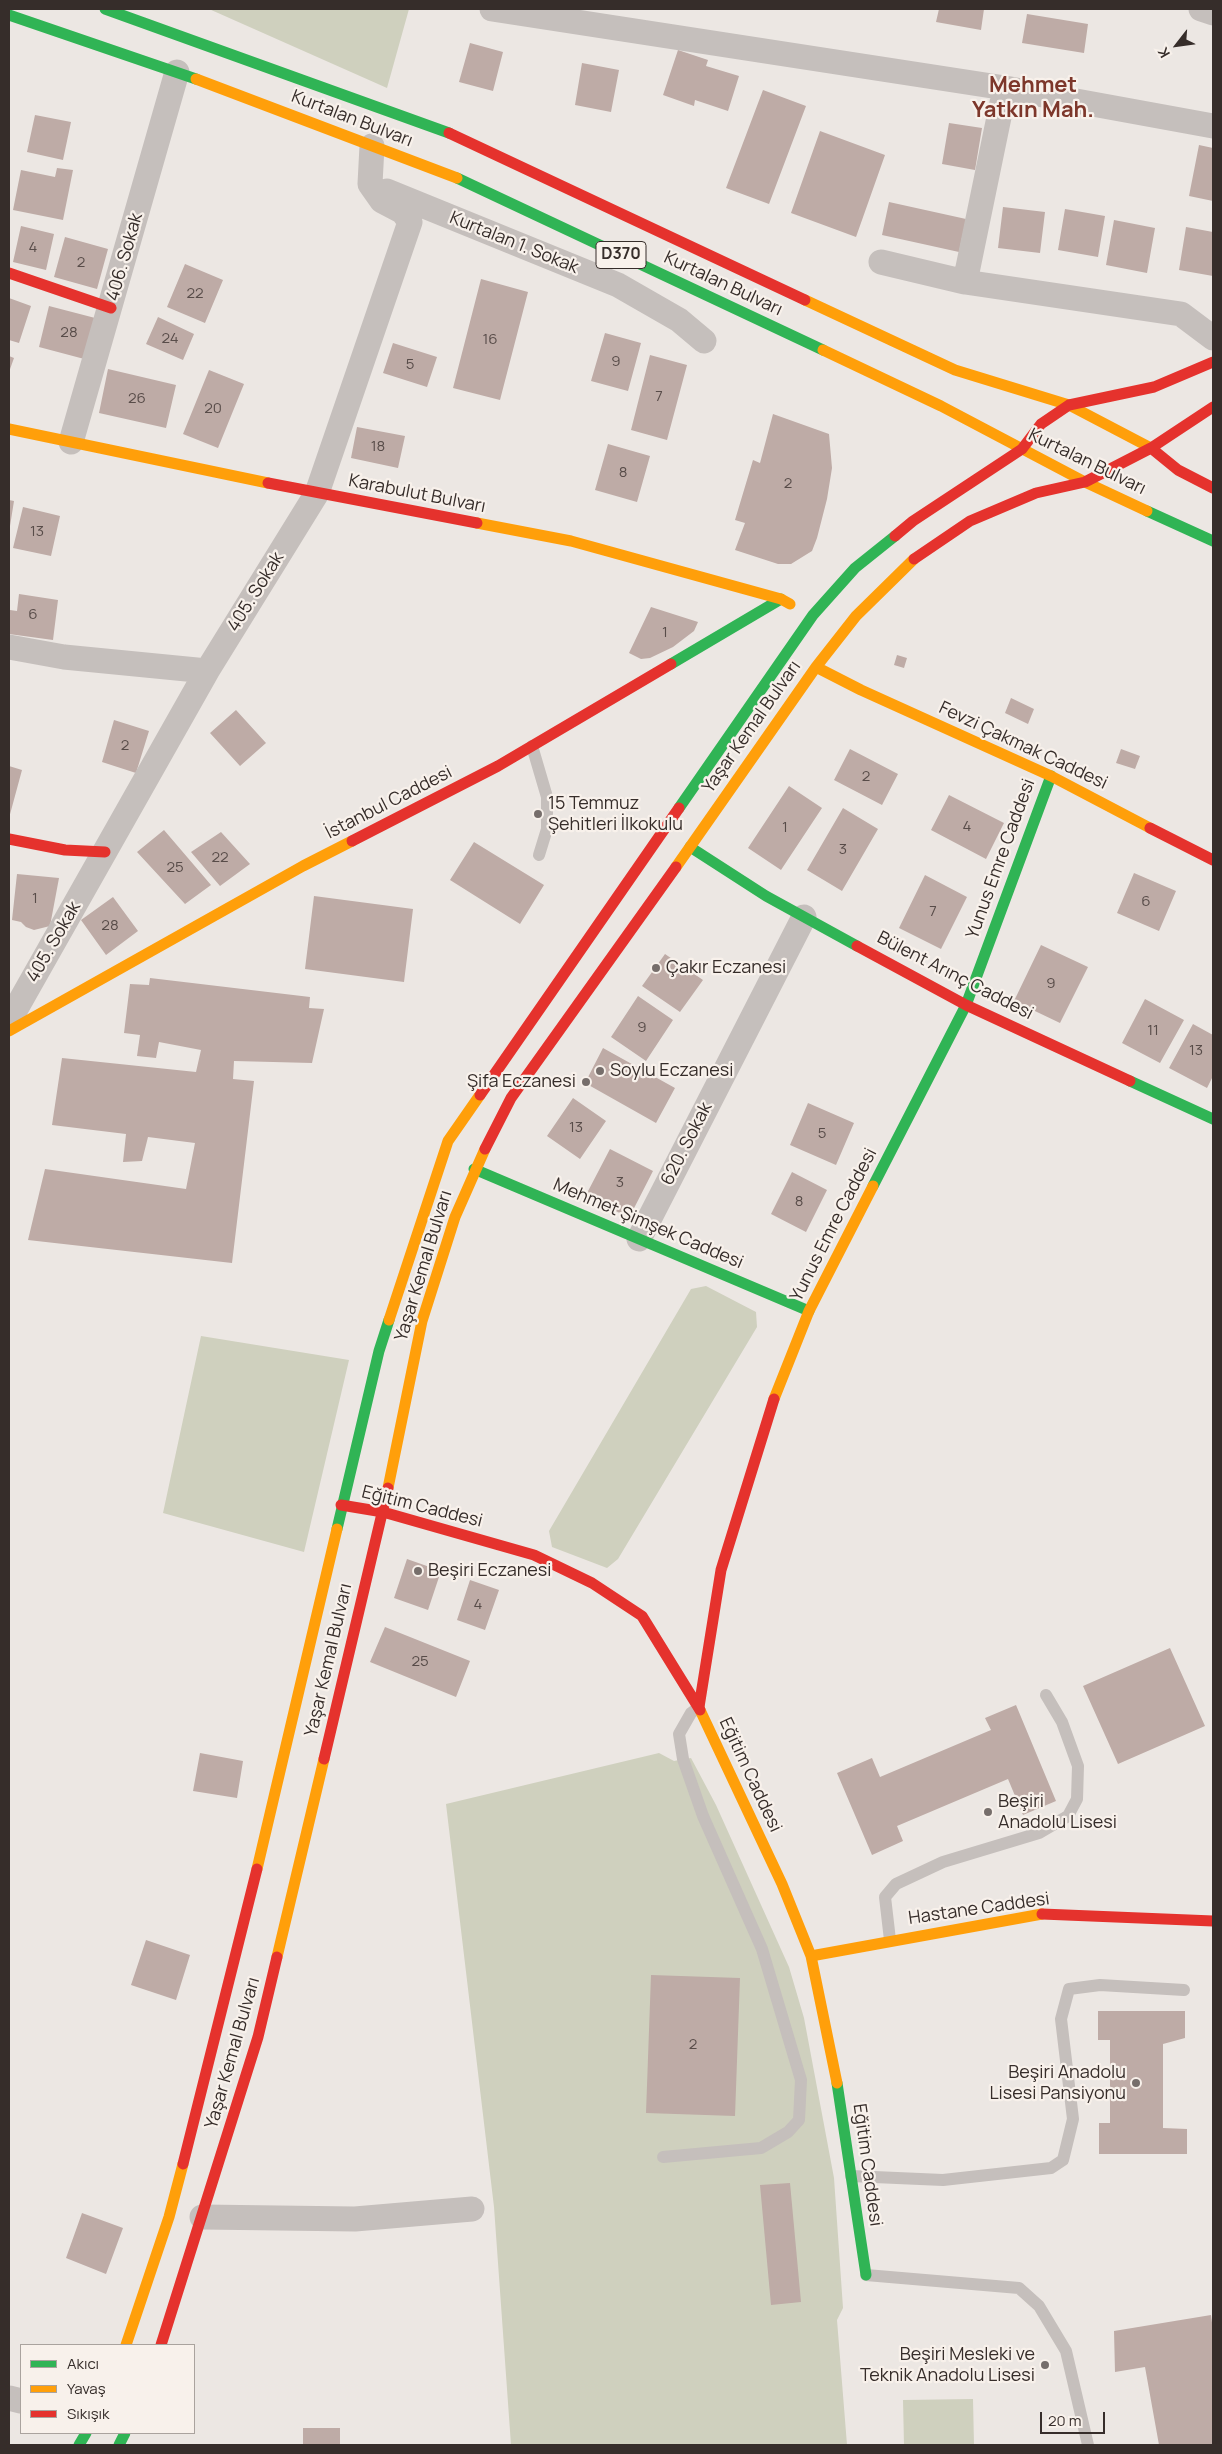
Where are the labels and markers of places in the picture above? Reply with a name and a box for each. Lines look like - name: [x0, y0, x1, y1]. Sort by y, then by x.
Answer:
- place label: 15 Temmuz Şehitleri İlkokulu: [548, 793, 683, 836]
- marker: 15 Temmuz Şehitleri İlkokulu: [532, 808, 544, 820]
- place label: Çakır Eczanesi: [666, 957, 786, 979]
- marker: Çakır Eczanesi: [650, 962, 662, 974]
- place label: Soylu Eczanesi: [610, 1060, 733, 1082]
- marker: Soylu Eczanesi: [594, 1065, 606, 1077]
- place label: Şifa Eczanesi: [467, 1071, 576, 1093]
- marker: Şifa Eczanesi: [580, 1076, 592, 1088]
- place label: Beşiri Eczanesi: [428, 1560, 552, 1582]
- marker: Beşiri Eczanesi: [412, 1565, 424, 1577]
- place label: Beşiri Anadolu Lisesi: [998, 1791, 1117, 1834]
- marker: Beşiri Anadolu Lisesi: [982, 1806, 994, 1818]
- place label: Beşiri Anadolu Lisesi Pansiyonu: [989, 2062, 1126, 2104]
- marker: Beşiri Anadolu Lisesi Pansiyonu: [1130, 2077, 1142, 2089]
- place label: Beşiri Mesleki ve Teknik Anadolu Lisesi: [860, 2344, 1035, 2386]
- marker: Beşiri Mesleki ve Teknik Anadolu Lisesi: [1039, 2359, 1051, 2371]

